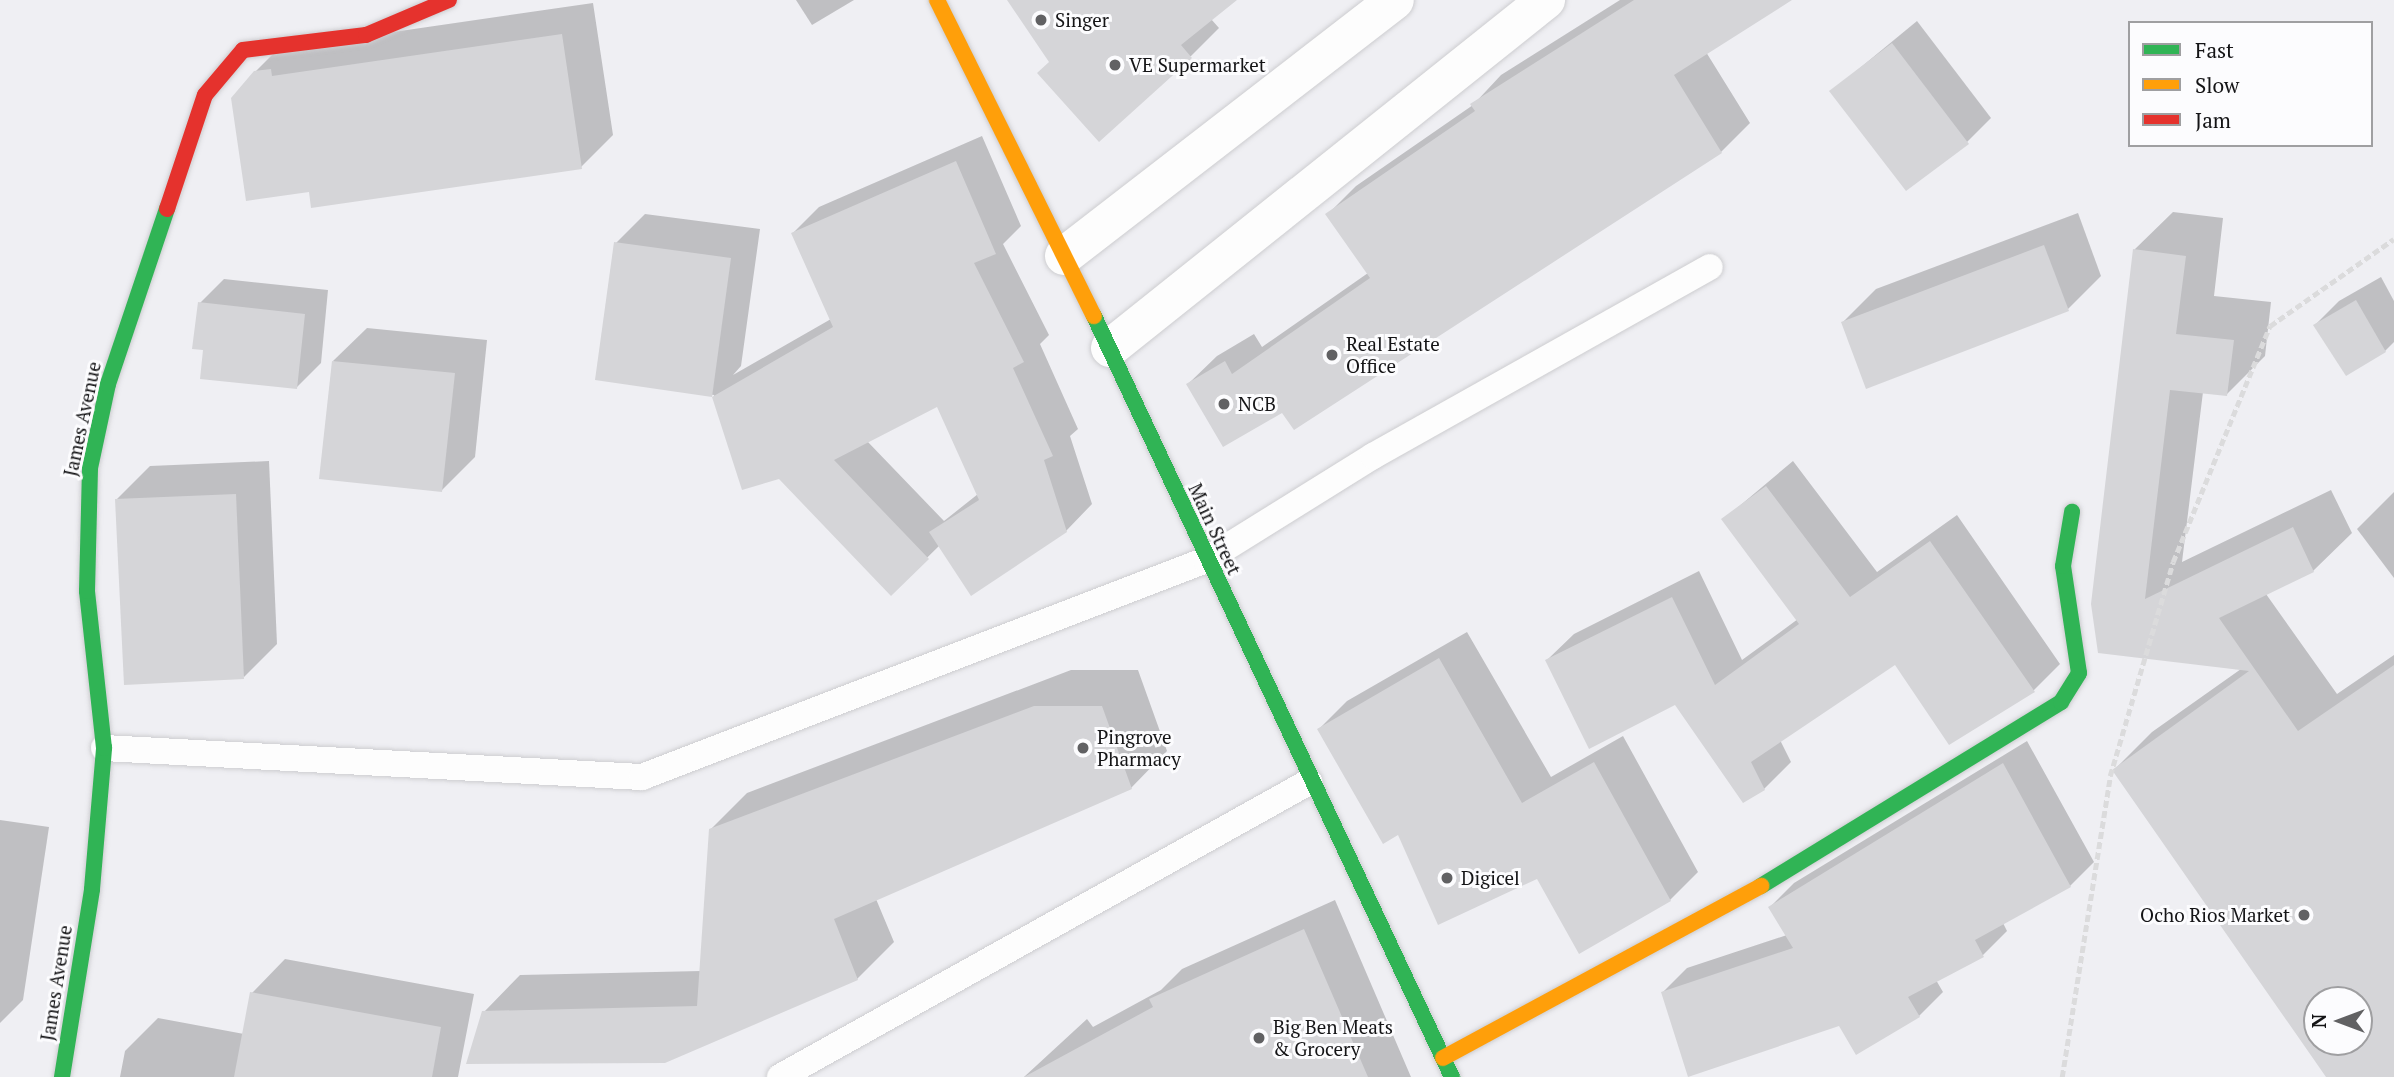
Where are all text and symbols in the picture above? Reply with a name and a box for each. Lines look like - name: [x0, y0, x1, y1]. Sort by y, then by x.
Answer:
- place label: Singer: [1055, 9, 1109, 31]
- marker: Singer: [1033, 12, 1049, 28]
- legend: [2128, 21, 2373, 147]
- text: Fast: [2195, 36, 2234, 64]
- place label: VE Supermarket: [1129, 54, 1266, 76]
- marker: VE Supermarket: [1107, 57, 1123, 73]
- text: Slow: [2195, 71, 2239, 99]
- text: Jam: [2195, 106, 2231, 134]
- place label: Real Estate Office: [1346, 333, 1440, 377]
- marker: Real Estate Office: [1324, 347, 1340, 363]
- street label: James Avenue: [59, 359, 105, 479]
- place label: NCB: [1238, 393, 1276, 415]
- marker: NCB: [1216, 396, 1232, 412]
- street label: Main Street: [1184, 480, 1246, 578]
- place label: Pingrove Pharmacy: [1097, 726, 1181, 770]
- marker: Pingrove Pharmacy: [1075, 740, 1091, 756]
- place label: Digicel: [1461, 867, 1520, 889]
- marker: Digicel: [1439, 870, 1455, 886]
- place label: Ocho Rios Market: [2140, 904, 2290, 926]
- marker: Ocho Rios Market: [2296, 907, 2312, 923]
- street label: James Avenue: [36, 923, 76, 1043]
- north arrow: [2303, 986, 2373, 1056]
- text: N: [2306, 1014, 2331, 1028]
- place label: Big Ben Meats & Grocery: [1273, 1016, 1393, 1060]
- marker: Big Ben Meats & Grocery: [1251, 1030, 1267, 1046]

